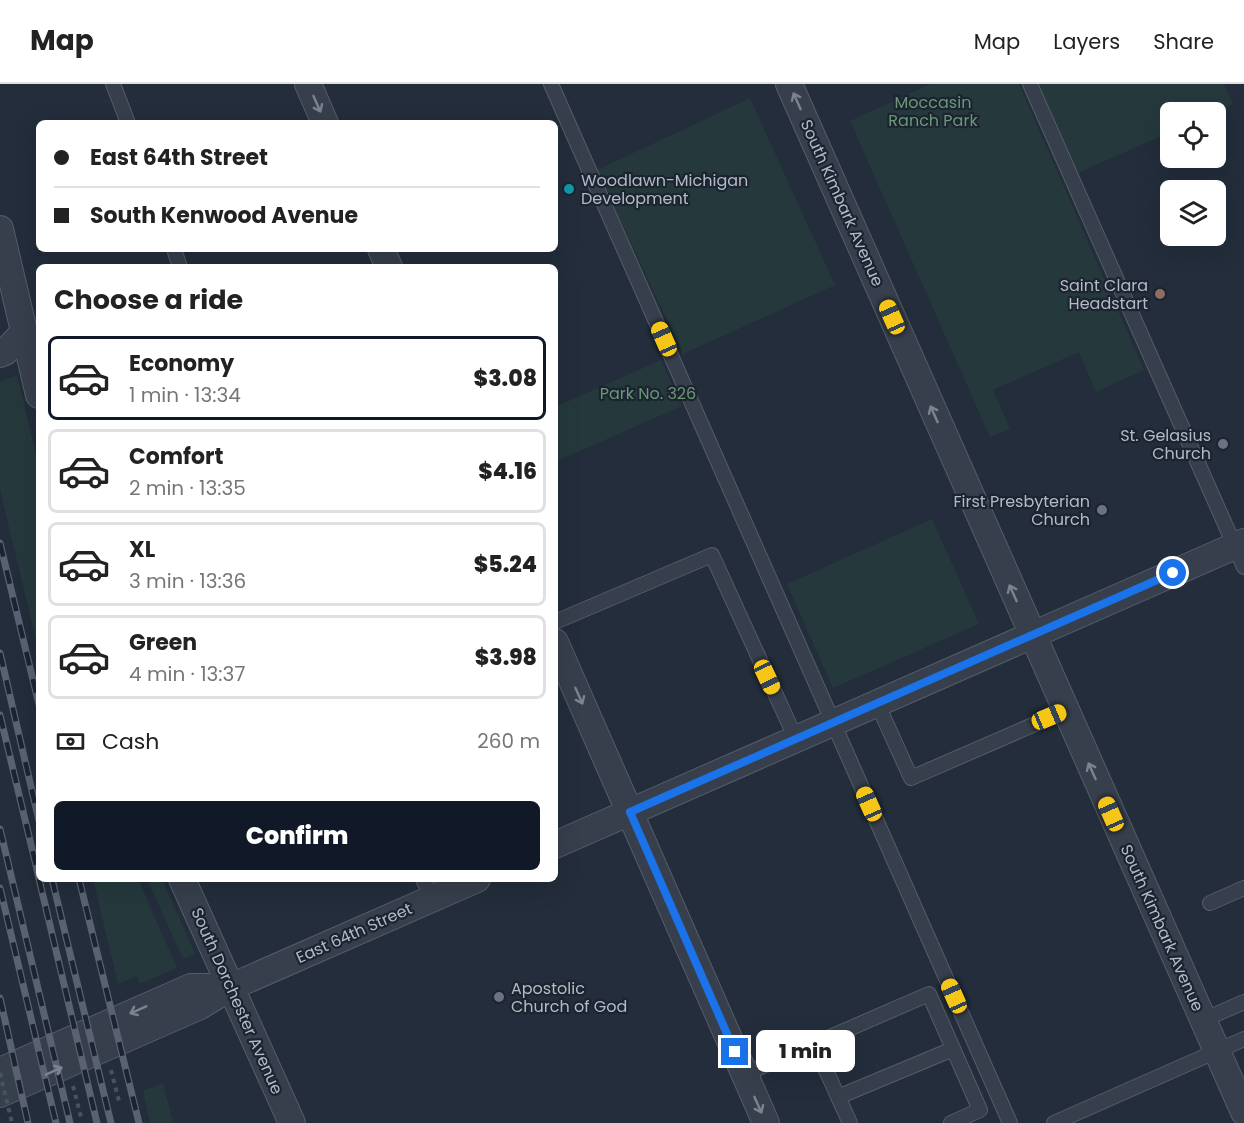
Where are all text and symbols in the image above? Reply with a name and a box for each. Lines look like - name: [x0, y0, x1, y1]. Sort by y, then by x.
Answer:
- text: Map: [30, 21, 94, 60]
- text: Map: [974, 27, 1020, 56]
- text: Layers: [1053, 27, 1120, 56]
- text: Share: [1153, 27, 1214, 56]
- park label: Moccasin Ranch Park: [888, 91, 978, 132]
- one-way arrow: [791, 93, 802, 111]
- one-way arrow: [312, 94, 323, 112]
- map controls: [1160, 102, 1226, 246]
- button: locate: [1160, 102, 1226, 168]
- street label: South Kimbark Avenue: [795, 116, 889, 290]
- text: East 64th Street: [90, 142, 268, 173]
- place label: Woodlawn-Michigan Development: [581, 169, 748, 210]
- button: layers: [1160, 180, 1226, 246]
- marker: Woodlawn-Michigan Development: [562, 182, 576, 196]
- text: South Kenwood Avenue: [90, 200, 358, 231]
- place label: Saint Clara Headstart: [1060, 274, 1148, 315]
- text: Choose a ride: [54, 281, 243, 318]
- marker: Saint Clara Headstart: [1153, 287, 1167, 301]
- car: [876, 297, 908, 337]
- car: [648, 319, 680, 359]
- text: Economy: [129, 348, 234, 379]
- icon: car: [57, 351, 111, 405]
- text: $3.08: [474, 363, 537, 394]
- text: 1 min · 13:34: [129, 381, 241, 409]
- park label: Park No. 326: [600, 382, 696, 405]
- one-way arrow: [928, 406, 940, 424]
- place label: St. Gelasius Church: [1120, 424, 1211, 465]
- marker: St. Gelasius Church: [1216, 437, 1230, 451]
- text: Comfort: [129, 441, 223, 472]
- icon: car: [57, 444, 111, 498]
- text: $4.16: [478, 456, 537, 487]
- text: 2 min · 13:35: [129, 474, 246, 502]
- place label: First Presbyterian Church: [954, 490, 1090, 531]
- marker: First Presbyterian Church: [1095, 503, 1109, 517]
- text: XL: [129, 534, 155, 565]
- icon: car: [57, 537, 111, 591]
- text: $5.24: [474, 549, 537, 580]
- route start: [1159, 559, 1186, 586]
- text: 3 min · 13:36: [129, 567, 246, 595]
- one-way arrow: [1007, 584, 1018, 602]
- text: Green: [129, 627, 197, 658]
- icon: car: [57, 630, 111, 684]
- text: $3.98: [475, 642, 537, 673]
- car: [751, 657, 783, 697]
- text: 4 min · 13:37: [129, 660, 245, 688]
- one-way arrow: [573, 686, 585, 704]
- car: [1029, 702, 1069, 732]
- icon: cash: [54, 725, 87, 758]
- text: Cash: [102, 726, 159, 757]
- text: 260 m: [477, 727, 540, 755]
- one-way arrow: [1086, 762, 1097, 781]
- car: [853, 784, 885, 824]
- car: [1095, 794, 1127, 834]
- button: Confirm: [54, 801, 540, 870]
- street label: South Kimbark Avenue: [1115, 841, 1209, 1015]
- street label: East 64th Street: [292, 897, 416, 969]
- street label: South Dorchester Avenue: [185, 904, 289, 1098]
- car: [938, 976, 970, 1016]
- place label: Apostolic Church of God: [511, 977, 627, 1018]
- marker: Apostolic Church of God: [492, 990, 506, 1004]
- one-way arrow: [129, 1006, 147, 1017]
- callout: 1 min: [756, 1031, 855, 1073]
- text: 1 min: [779, 1037, 832, 1065]
- route end: [721, 1038, 748, 1065]
- one-way arrow: [44, 1065, 62, 1076]
- one-way arrow: [753, 1095, 764, 1113]

